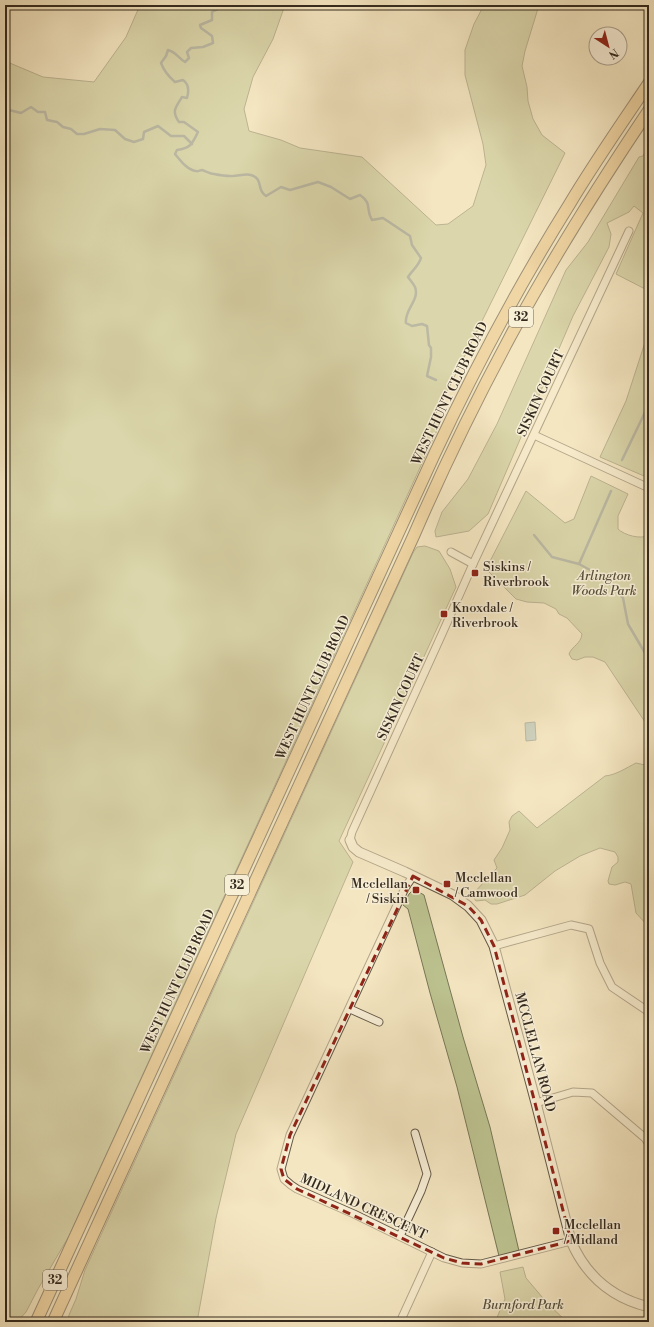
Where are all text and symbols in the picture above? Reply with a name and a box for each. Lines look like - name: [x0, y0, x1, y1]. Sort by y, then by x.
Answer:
- north arrow: [588, 26, 628, 66]
- text: N: [605, 45, 621, 62]
- road number: 32: [509, 307, 533, 327]
- street label: WEST HUNT CLUB ROAD: [408, 319, 492, 469]
- street label: SISKIN COURT: [514, 348, 568, 439]
- place label: Siskins / Riverbrook: [483, 559, 550, 590]
- marker: Siskins / Riverbrook: [470, 568, 480, 578]
- park label: Arlington Woods Park: [571, 568, 637, 599]
- place label: Knoxdale / Riverbrook: [452, 600, 519, 631]
- marker: Knoxdale / Riverbrook: [439, 609, 449, 619]
- street label: WEST HUNT CLUB ROAD: [272, 613, 353, 763]
- street label: SISKIN COURT: [374, 652, 428, 743]
- place label: Mcclellan / Camwood: [454, 870, 518, 901]
- road number: 32: [225, 875, 249, 895]
- place label: Mcclellan / Siskin: [351, 876, 408, 907]
- marker: Mcclellan / Camwood: [442, 879, 452, 889]
- marker: Mcclellan / Siskin: [411, 885, 421, 895]
- street label: WEST HUNT CLUB ROAD: [137, 907, 218, 1057]
- street label: MCCLELLAN ROAD: [511, 991, 559, 1114]
- street label: MIDLAND CRESCENT: [298, 1170, 430, 1243]
- place label: Mcclellan / Midland: [563, 1217, 621, 1248]
- marker: Mcclellan / Midland: [551, 1226, 561, 1236]
- road number: 32: [43, 1270, 67, 1290]
- park label: Burnford Park: [481, 1297, 564, 1313]

